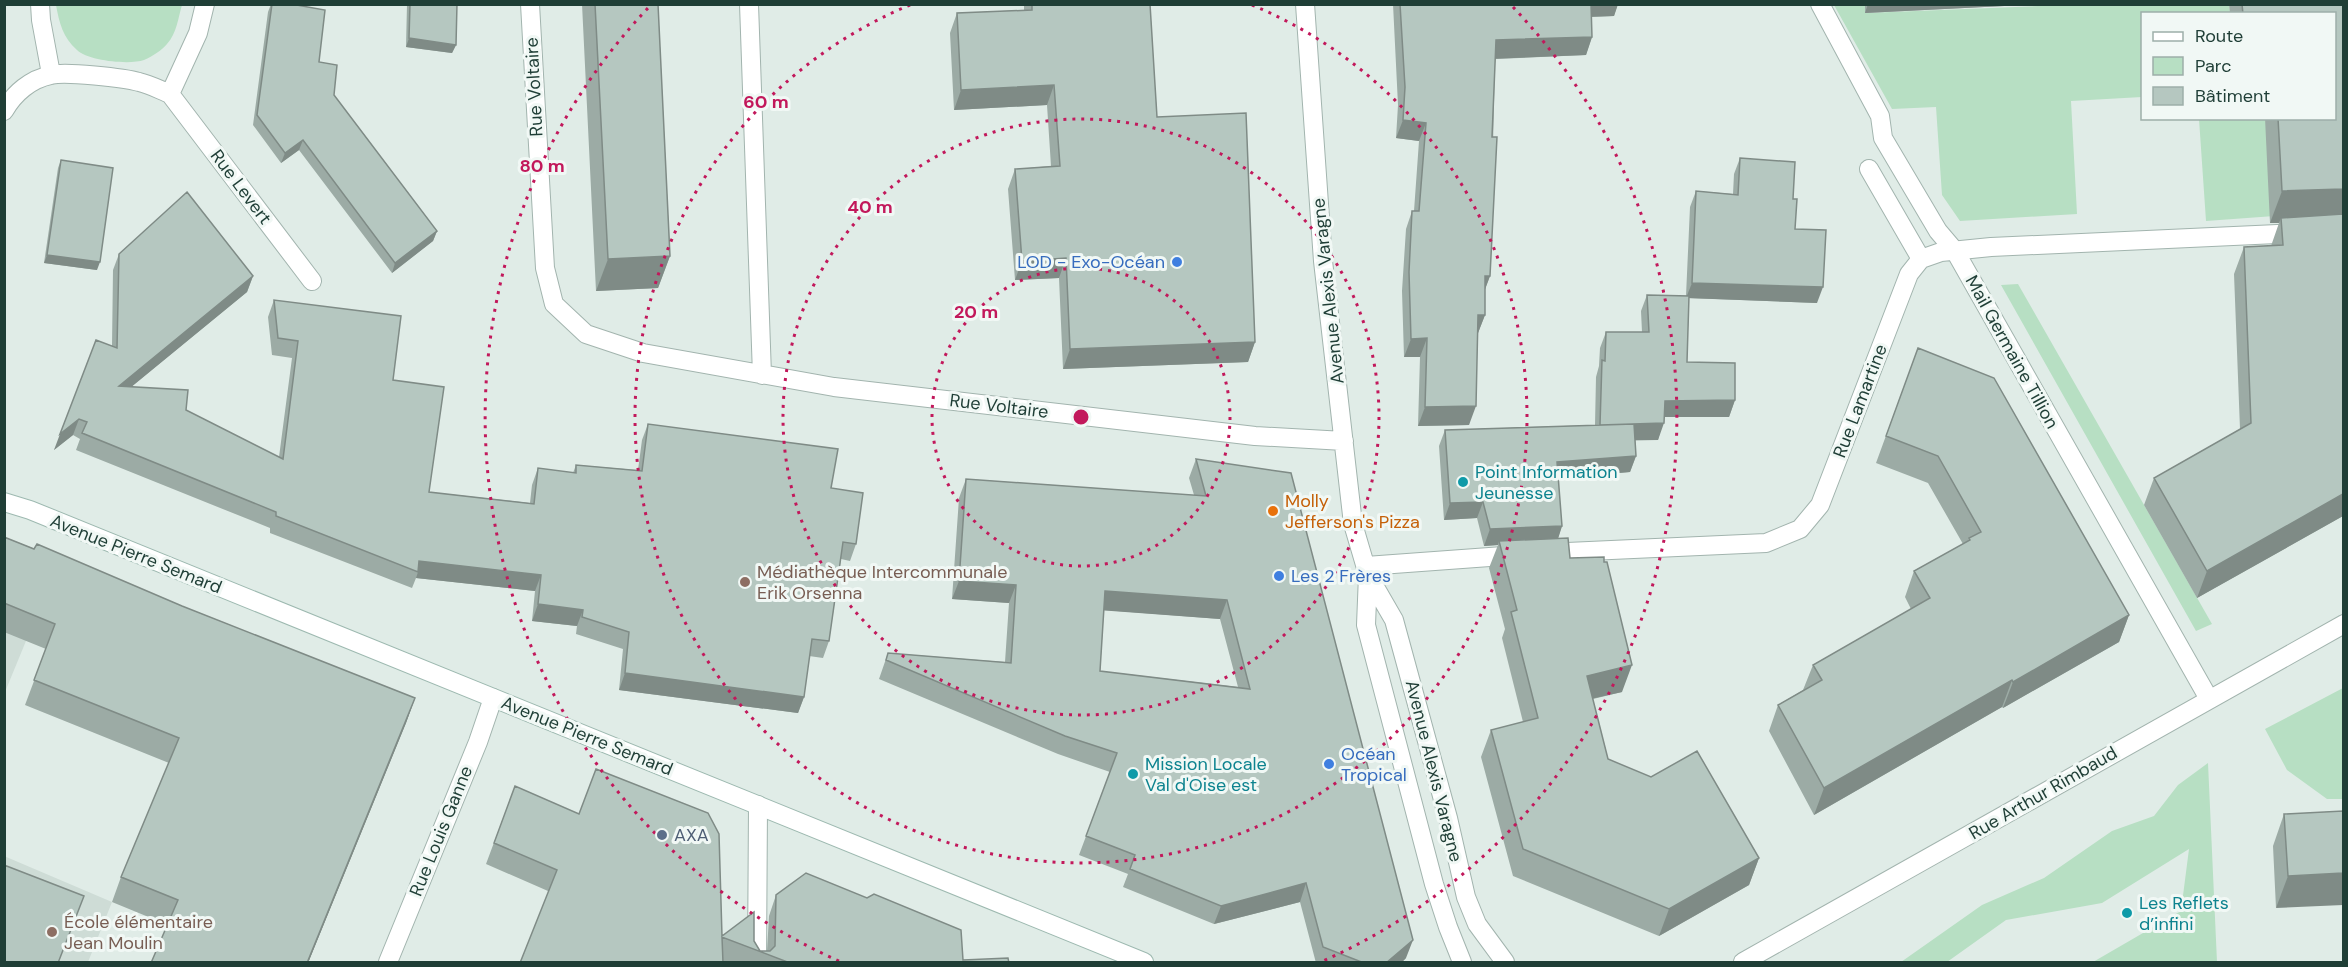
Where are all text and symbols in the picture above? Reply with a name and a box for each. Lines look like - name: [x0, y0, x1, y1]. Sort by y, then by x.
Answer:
- legend: [2141, 12, 2336, 120]
- text: Route: [2195, 24, 2243, 48]
- street label: Rue Voltaire: [519, 37, 549, 137]
- text: Parc: [2195, 54, 2231, 78]
- text: Bâtiment: [2195, 84, 2270, 108]
- text: 60 m: [743, 90, 789, 114]
- street label: Rue Levert: [205, 145, 277, 229]
- text: 80 m: [519, 154, 565, 178]
- text: 40 m: [847, 195, 893, 219]
- street label: Avenue Alexis Varagne: [1306, 197, 1350, 385]
- place label: LOD - Exo-Océan: [1017, 250, 1165, 274]
- marker: LOD - Exo-Océan: [1170, 255, 1184, 269]
- street label: Mail Germaine Tillion: [1960, 271, 2064, 433]
- text: 20 m: [954, 300, 998, 324]
- street label: Rue Lamartine: [1827, 341, 1893, 461]
- street label: Rue Voltaire: [948, 388, 1050, 424]
- centre of rings: [1071, 407, 1091, 427]
- place label: Point Information Jeunesse: [1475, 460, 1618, 505]
- marker: Point Information Jeunesse: [1456, 475, 1470, 489]
- place label: Molly Jefferson's Pizza: [1285, 489, 1420, 534]
- marker: Molly Jefferson's Pizza: [1266, 504, 1280, 518]
- street label: Avenue Pierre Semard: [47, 509, 225, 599]
- place label: Médiathèque Intercommunale Erik Orsenna: [757, 560, 1007, 605]
- place label: Les 2 Frères: [1291, 564, 1391, 588]
- marker: Les 2 Frères: [1272, 569, 1286, 583]
- marker: Médiathèque Intercommunale Erik Orsenna: [738, 575, 752, 589]
- street label: Avenue Alexis Varagne: [1400, 678, 1468, 864]
- street label: Avenue Pierre Semard: [498, 691, 676, 781]
- street label: Rue Arthur Rimbaud: [1964, 741, 2122, 845]
- place label: Océan Tropical: [1341, 742, 1407, 787]
- place label: Mission Locale Val d'Oise est: [1145, 752, 1267, 797]
- marker: Océan Tropical: [1322, 757, 1336, 771]
- street label: Rue Louis Ganne: [404, 762, 478, 900]
- marker: Mission Locale Val d'Oise est: [1126, 767, 1140, 781]
- place label: AXA: [674, 823, 709, 847]
- marker: AXA: [655, 828, 669, 842]
- place label: Les Reflets d’infini: [2139, 891, 2229, 936]
- marker: Les Reflets d’infini: [2120, 906, 2134, 920]
- place label: École élémentaire Jean Moulin: [64, 910, 213, 955]
- marker: École élémentaire Jean Moulin: [45, 925, 59, 939]

